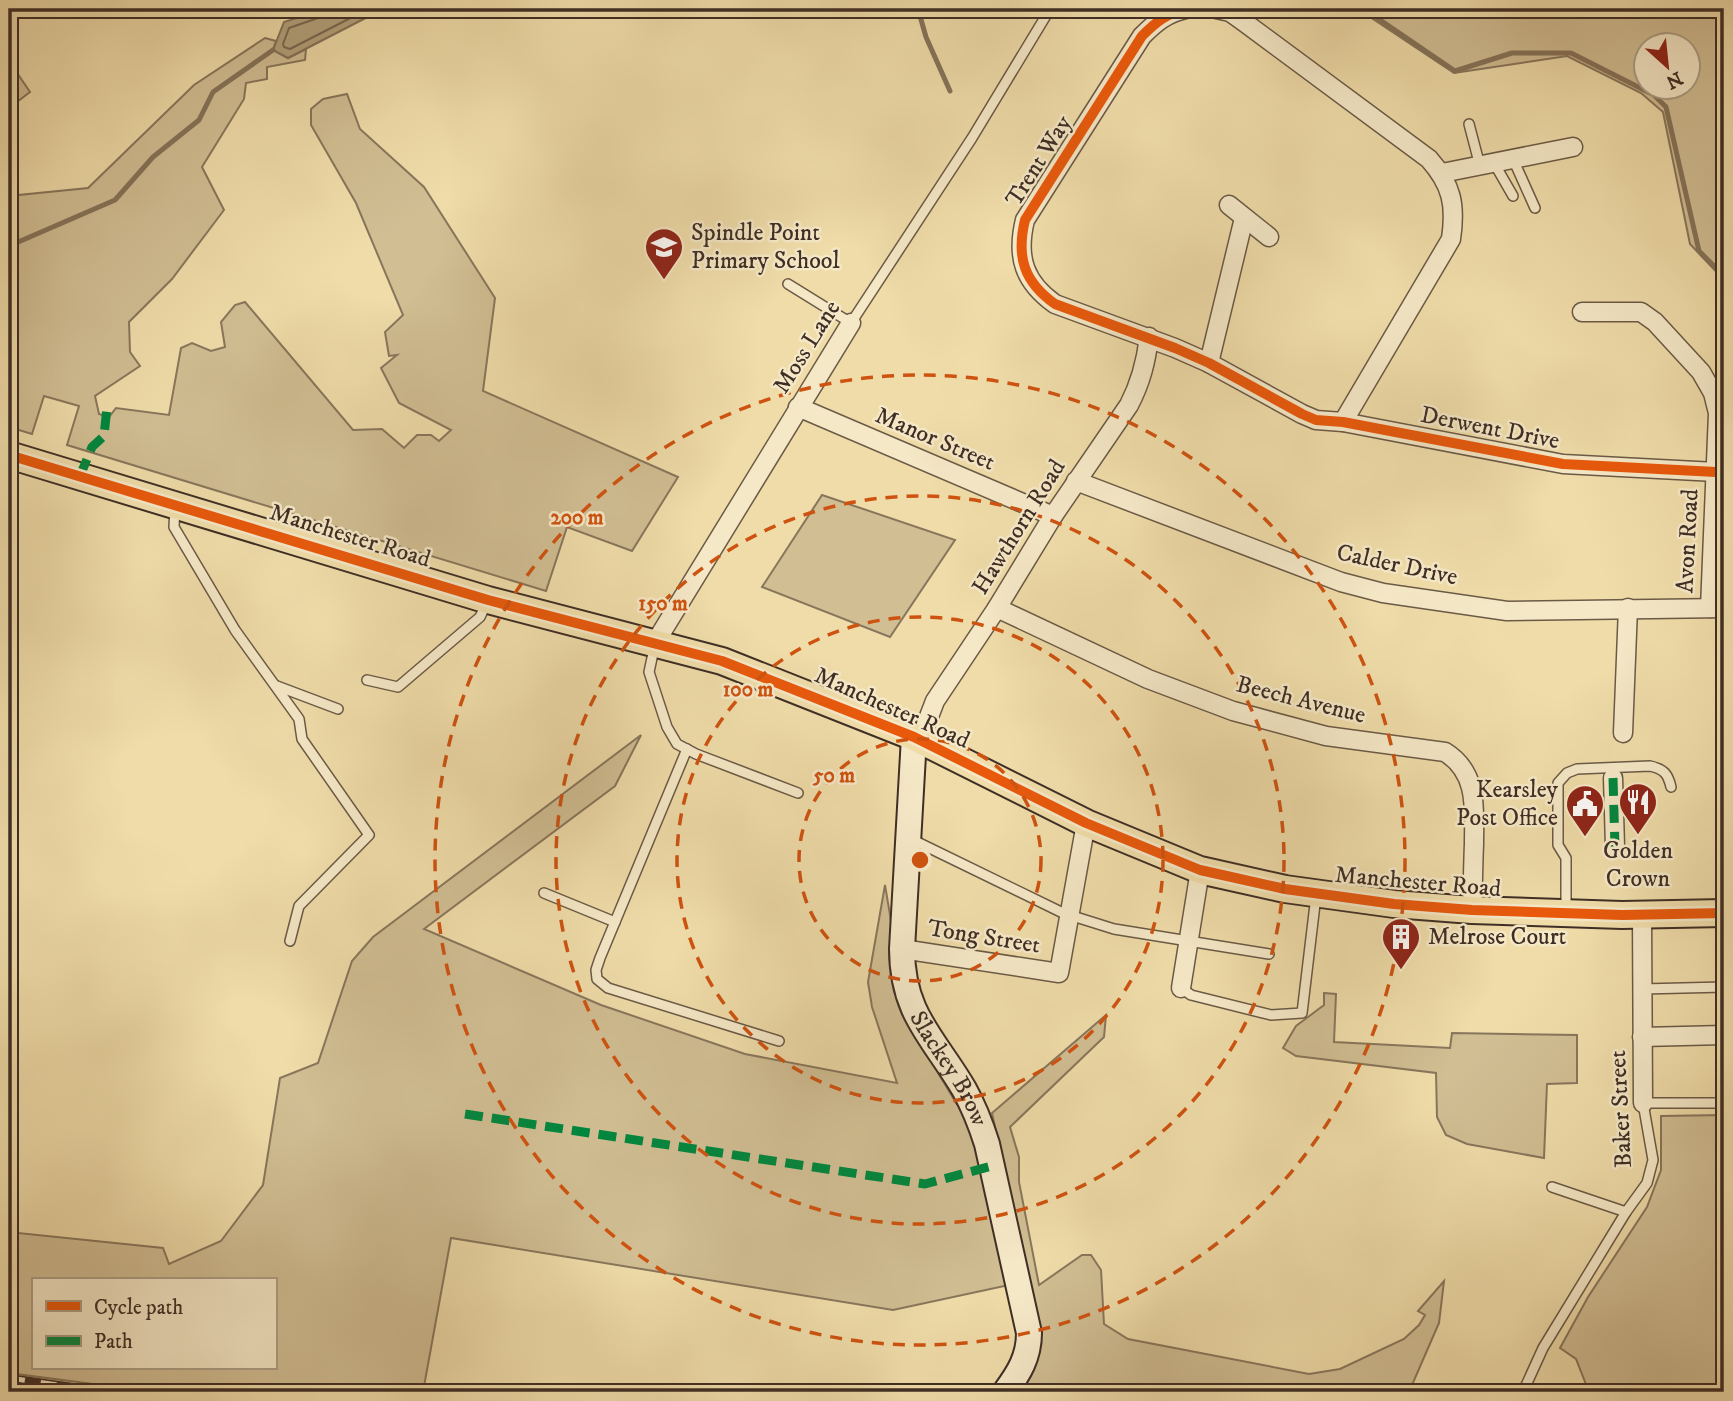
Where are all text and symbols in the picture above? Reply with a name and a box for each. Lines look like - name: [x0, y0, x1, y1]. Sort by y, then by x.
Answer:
- north arrow: [1632, 32, 1702, 102]
- text: N: [1662, 66, 1686, 94]
- street label: Trent Way: [999, 109, 1079, 212]
- place label: Spindle Point Primary School: [691, 218, 840, 276]
- school or university icon: Spindle Point Primary School: [643, 226, 685, 281]
- street label: Moss Lane: [767, 295, 847, 399]
- street label: Manor Street: [871, 400, 1000, 478]
- street label: Derwent Drive: [1418, 400, 1562, 456]
- street label: Hawthorn Road: [966, 454, 1072, 600]
- street label: Avon Road: [1670, 488, 1706, 594]
- street label: Manchester Road: [266, 497, 434, 575]
- text: 200 m: [550, 505, 604, 531]
- street label: Calder Drive: [1334, 538, 1460, 592]
- text: 150 m: [638, 591, 688, 617]
- street label: Manchester Road: [810, 660, 974, 756]
- street label: Beech Avenue: [1233, 669, 1369, 731]
- text: 100 m: [723, 677, 773, 703]
- text: 50 m: [812, 763, 855, 789]
- place label: Kearsley Post Office: [1456, 775, 1559, 833]
- restaurant icon: Golden Crown: [1617, 781, 1659, 836]
- public building icon: Kearsley Post Office: [1564, 783, 1606, 838]
- place label: Golden Crown: [1603, 836, 1673, 894]
- centre of rings: [908, 848, 932, 872]
- street label: Manchester Road: [1334, 860, 1502, 904]
- street label: Tong Street: [926, 913, 1043, 961]
- building icon: Melrose Court: [1380, 916, 1422, 971]
- place label: Melrose Court: [1428, 922, 1567, 952]
- street label: Slackey Brow: [902, 1006, 995, 1131]
- street label: Baker Street: [1603, 1049, 1639, 1169]
- legend: [32, 1278, 276, 1370]
- text: Cycle path: [94, 1295, 183, 1321]
- text: Path: [94, 1329, 133, 1355]

